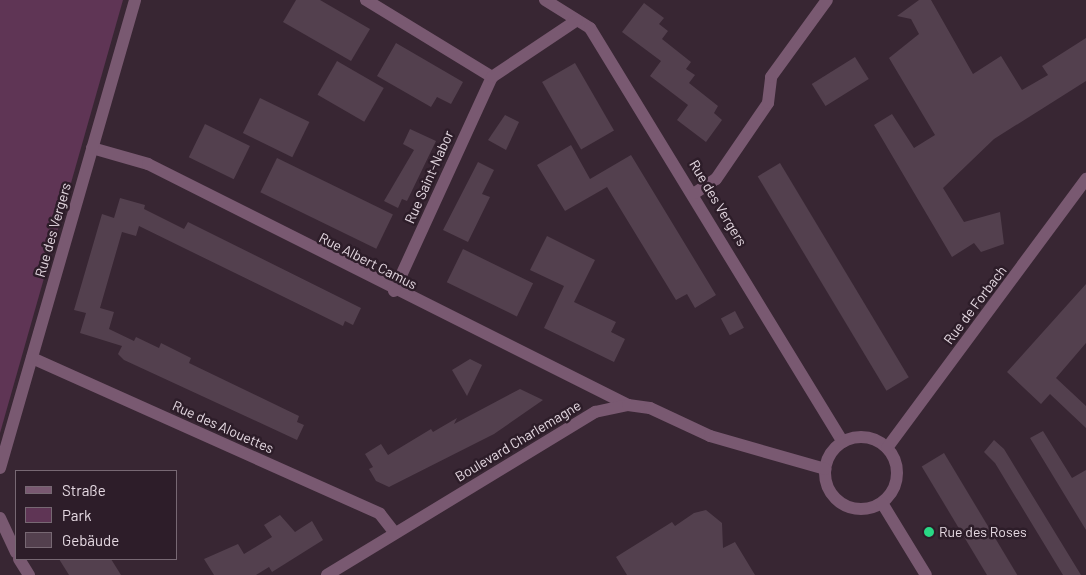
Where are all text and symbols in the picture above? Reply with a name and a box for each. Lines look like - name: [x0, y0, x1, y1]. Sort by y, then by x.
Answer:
- street label: Rue Saint-Nabor: [401, 128, 457, 226]
- street label: Rue des Vergers: [686, 157, 750, 249]
- street label: Rue des Vergers: [31, 181, 75, 279]
- street label: Rue Albert Camus: [316, 229, 420, 293]
- street label: Rue de Forbach: [940, 262, 1010, 348]
- street label: Rue des Alouettes: [170, 397, 276, 457]
- street label: Boulevard Charlemagne: [452, 397, 584, 485]
- legend: [15, 470, 178, 560]
- text: Straße: [62, 481, 106, 499]
- text: Park: [62, 506, 91, 524]
- place label: Rue des Roses: [939, 524, 1027, 540]
- marker: Rue des Roses: [923, 526, 935, 538]
- text: Gebäude: [62, 531, 119, 549]

